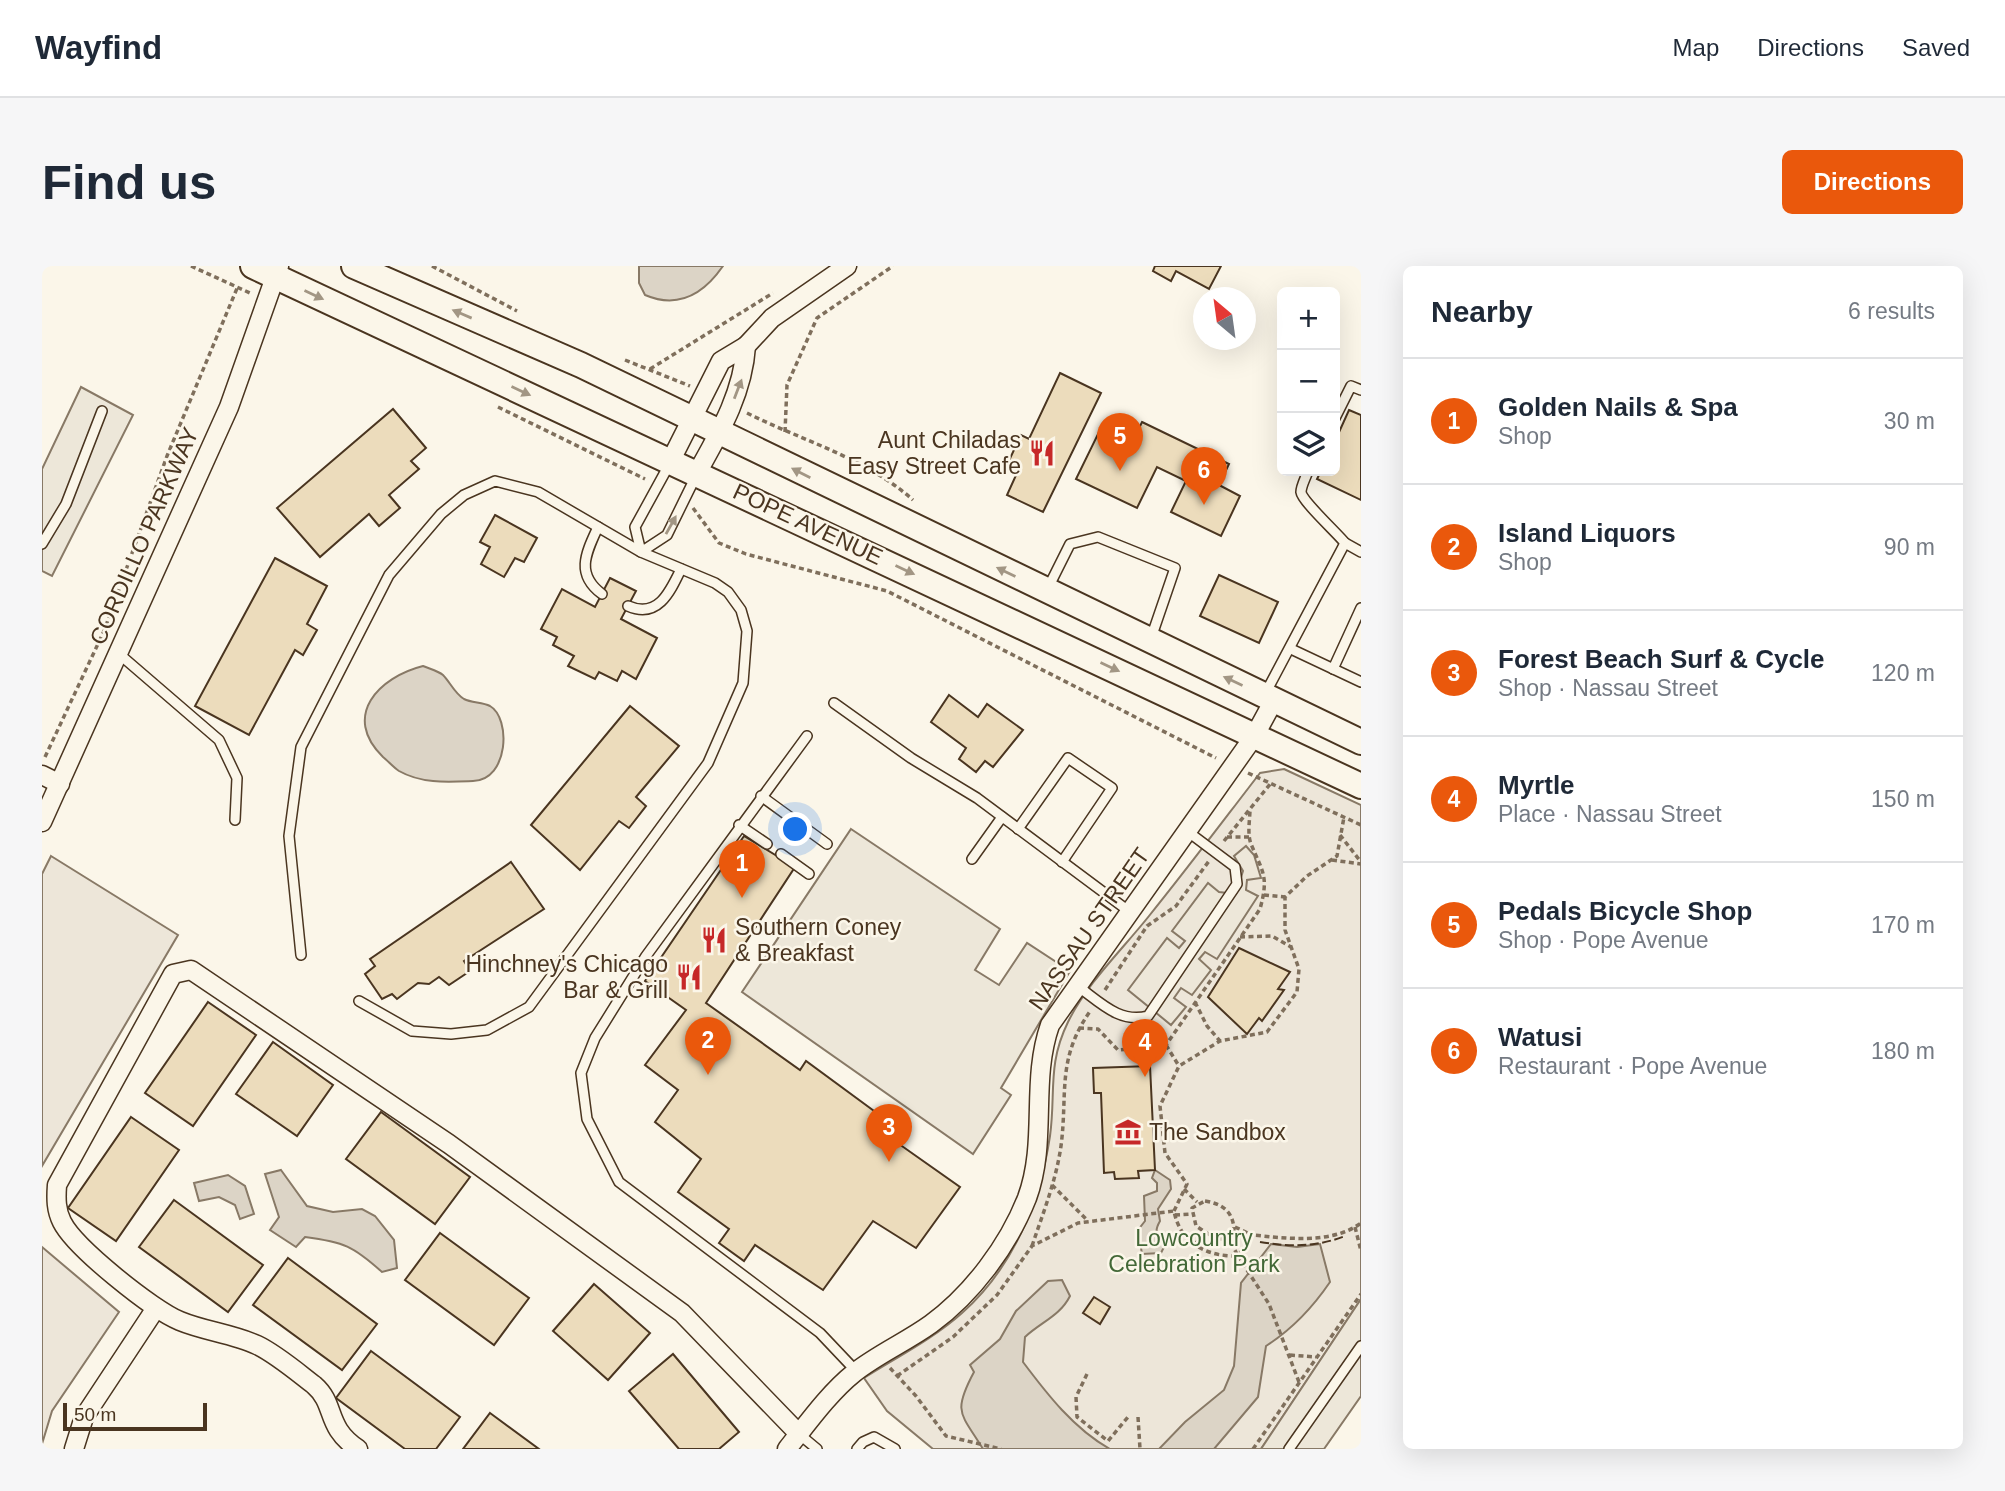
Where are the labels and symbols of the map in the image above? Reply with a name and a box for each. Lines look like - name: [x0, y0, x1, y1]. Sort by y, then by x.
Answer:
- north arrow: [1193, 287, 1256, 350]
- one-way arrow: [304, 290, 325, 301]
- one-way arrow: [452, 308, 472, 320]
- one-way arrow: [733, 379, 744, 400]
- one-way arrow: [511, 385, 531, 397]
- pin: 5: [1097, 413, 1143, 471]
- street label: CORDILLO PARKWAY: [84, 423, 204, 649]
- place label: Aunt Chiladas Easy Street Cafe: [847, 427, 1021, 479]
- restaurant icon: Aunt Chiladas Easy Street Cafe: [1027, 438, 1057, 468]
- pin: 6: [1181, 447, 1227, 505]
- one-way arrow: [791, 468, 811, 479]
- street label: POPE AVENUE: [729, 478, 887, 570]
- one-way arrow: [665, 516, 677, 535]
- one-way arrow: [894, 565, 915, 576]
- one-way arrow: [996, 566, 1016, 578]
- one-way arrow: [1100, 661, 1121, 672]
- one-way arrow: [1223, 675, 1243, 686]
- your location: [778, 812, 812, 846]
- pin: 1: [719, 840, 765, 898]
- street label: NASSAU STREET: [1023, 843, 1155, 1015]
- place label: Southern Coney & Breakfast: [735, 914, 902, 966]
- restaurant icon: Southern Coney & Breakfast: [699, 925, 729, 955]
- place label: Hinchney's Chicago Bar & Grill: [465, 951, 668, 1003]
- restaurant icon: Hinchney's Chicago Bar & Grill: [674, 962, 704, 992]
- pin: 2: [685, 1017, 731, 1075]
- pin: 4: [1122, 1019, 1168, 1077]
- pin: 3: [866, 1104, 912, 1162]
- museum icon: The Sandbox: [1113, 1117, 1143, 1147]
- place label: The Sandbox: [1149, 1119, 1286, 1145]
- park label: Lowcountry Celebration Park: [1108, 1225, 1280, 1277]
- scale bar: [63, 1400, 206, 1432]

